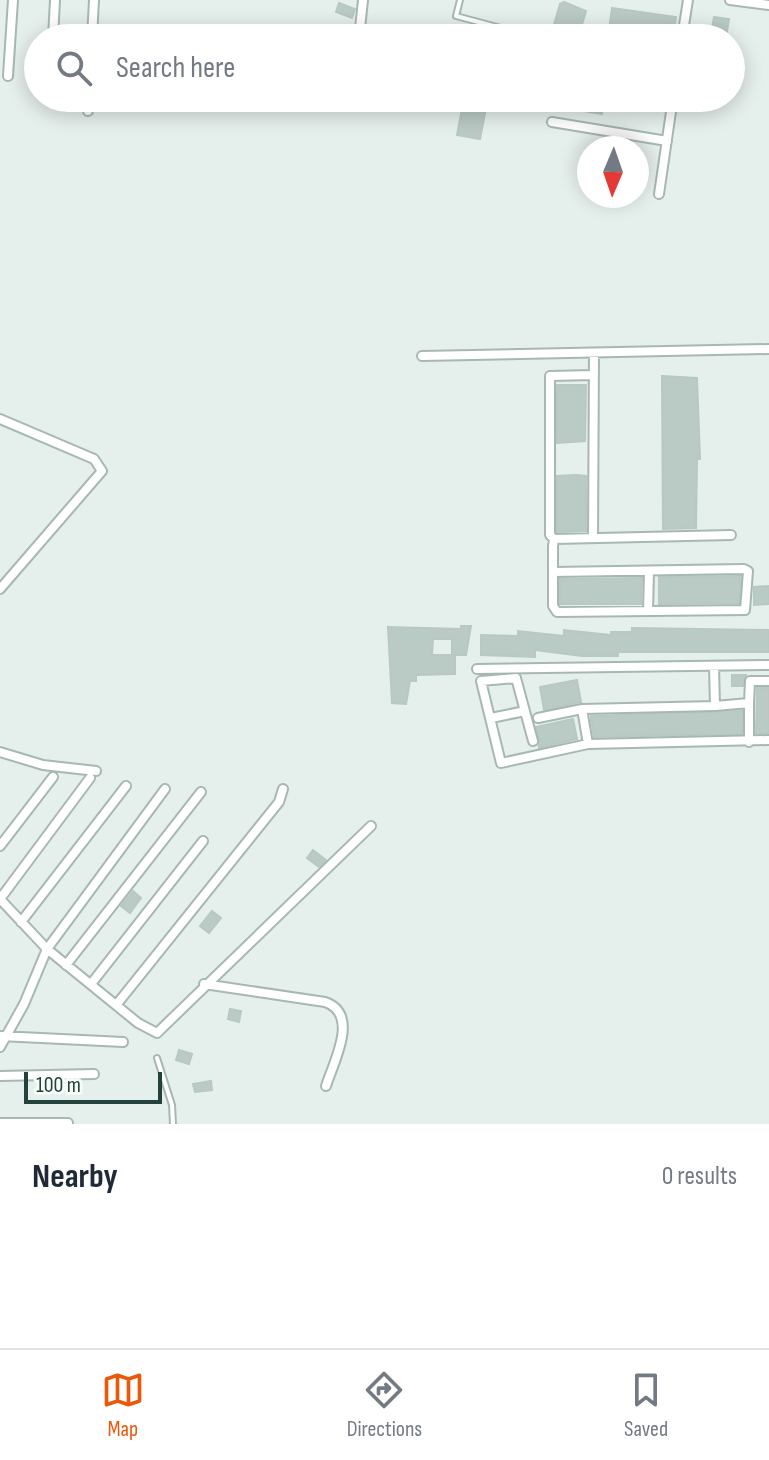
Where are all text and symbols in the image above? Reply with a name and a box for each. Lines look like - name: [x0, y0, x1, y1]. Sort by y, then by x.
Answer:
- search box: [24, 24, 745, 112]
- icon: search: [52, 46, 96, 90]
- text: Search here: [116, 50, 235, 86]
- north arrow: [577, 136, 649, 208]
- scale bar: [24, 1068, 162, 1104]
- text: 100 m: [36, 1072, 81, 1099]
- text: Nearby: [32, 1156, 118, 1197]
- text: 0 results: [662, 1161, 737, 1192]
- tab: Map: [101, 1368, 145, 1443]
- tab: Directions: [347, 1368, 422, 1443]
- tab: Saved: [624, 1368, 668, 1443]

